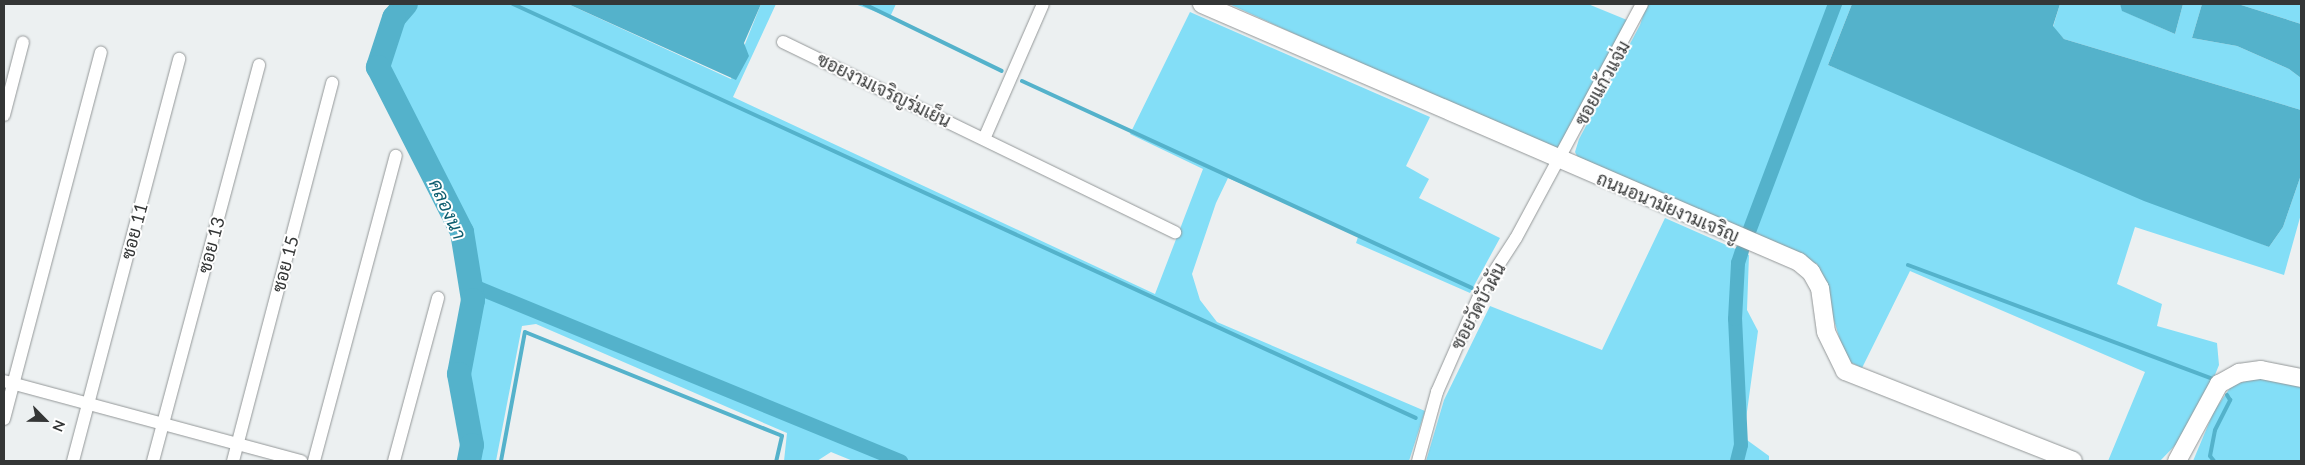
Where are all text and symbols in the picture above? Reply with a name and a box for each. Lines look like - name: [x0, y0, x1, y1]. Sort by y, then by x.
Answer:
- street label: ซอยแก้วแจ่ม: [1570, 37, 1634, 129]
- street label: ซอยงามเจริญร่มเย็น: [814, 48, 954, 132]
- street label: ถนนอนามัยงามเจริญ: [1594, 167, 1742, 247]
- water label: คลองนา: [425, 175, 471, 243]
- street label: ซอย 11: [116, 200, 152, 262]
- street label: ซอย 13: [193, 214, 229, 276]
- street label: ซอย 15: [267, 233, 303, 295]
- street label: ซอยวัดบัวผัน: [1446, 259, 1510, 353]
- north arrow: [20, 395, 70, 445]
- text: N: [49, 418, 69, 434]

